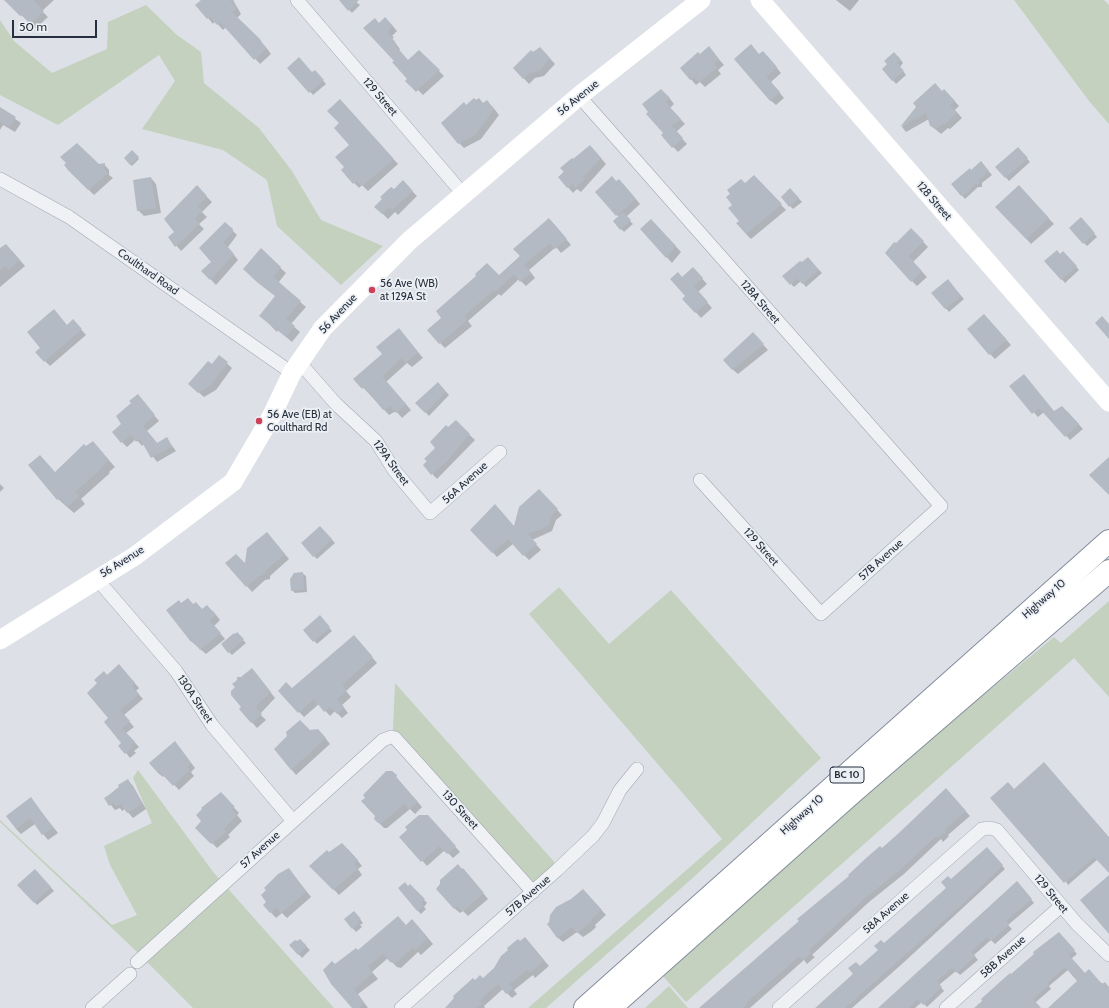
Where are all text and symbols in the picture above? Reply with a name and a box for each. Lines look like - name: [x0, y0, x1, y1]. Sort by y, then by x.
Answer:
- scale bar: [14, 12, 99, 38]
- text: 50 m: [19, 19, 47, 34]
- street label: 129 Street: [360, 75, 400, 119]
- street label: 56 Avenue: [555, 77, 601, 119]
- street label: 128 Street: [914, 179, 954, 223]
- street label: Coulthard Road: [115, 246, 181, 298]
- place label: 56 Ave (WB) at 129A St: [380, 277, 438, 303]
- street label: 128A Street: [737, 277, 783, 327]
- marker: 56 Ave (WB) at 129A St: [367, 285, 377, 295]
- street label: 56 Avenue: [316, 291, 360, 337]
- place label: 56 Ave (EB) at Coulthard Rd: [267, 408, 332, 434]
- marker: 56 Ave (EB) at Coulthard Rd: [254, 416, 264, 426]
- street label: 129A Street: [370, 438, 412, 488]
- street label: 56A Avenue: [440, 459, 490, 507]
- street label: 129 Street: [741, 525, 781, 569]
- street label: 57B Avenue: [856, 537, 906, 583]
- street label: 56 Avenue: [97, 543, 147, 581]
- street label: Highway 10: [1019, 576, 1069, 622]
- street label: 130A Street: [174, 673, 216, 725]
- road number: BC 10: [830, 767, 864, 783]
- street label: 130 Street: [439, 788, 481, 832]
- street label: Highway 10: [778, 792, 826, 838]
- street label: 57 Avenue: [237, 829, 283, 871]
- street label: 129 Street: [1031, 872, 1071, 916]
- street label: 57B Avenue: [503, 873, 553, 919]
- street label: 58A Avenue: [860, 889, 912, 937]
- street label: 58B Avenue: [978, 933, 1028, 981]

